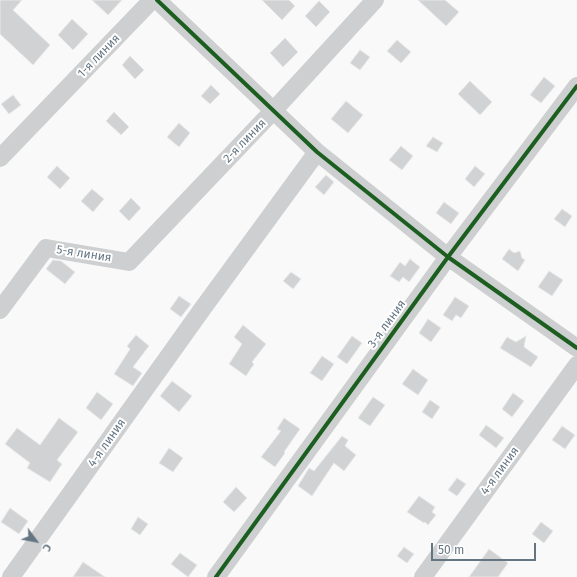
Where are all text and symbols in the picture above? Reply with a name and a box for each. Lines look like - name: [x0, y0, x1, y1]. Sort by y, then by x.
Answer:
- street label: 1-я линия: [75, 31, 123, 81]
- street label: 2-я линия: [221, 116, 269, 166]
- street label: 5-я линия: [55, 243, 113, 265]
- street label: 3-я линия: [365, 297, 409, 351]
- street label: 4-я линия: [85, 416, 129, 470]
- street label: 4-я линия: [478, 444, 522, 498]
- north arrow: [16, 521, 56, 561]
- scale bar: [433, 535, 538, 561]
- text: С: [39, 541, 54, 554]
- text: 50 m: [438, 543, 464, 557]

